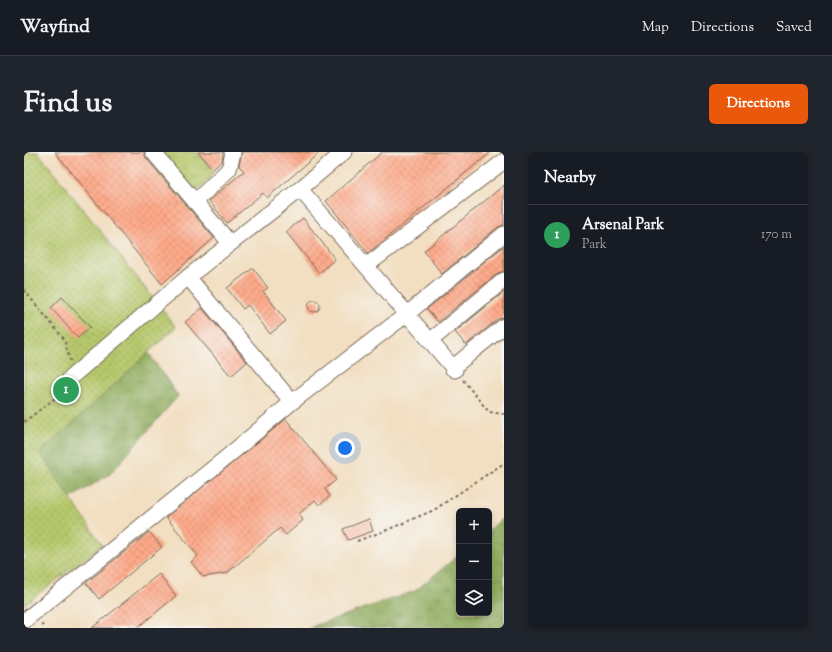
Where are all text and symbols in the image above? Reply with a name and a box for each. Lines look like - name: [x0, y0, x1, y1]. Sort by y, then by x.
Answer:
- text: Wayfind: [20, 14, 90, 41]
- text: Map: [642, 18, 669, 38]
- text: Directions: [691, 18, 754, 38]
- text: Saved: [776, 18, 812, 38]
- text: Find us: [24, 84, 112, 124]
- button: Directions: [709, 84, 808, 124]
- text: Nearby: [544, 166, 596, 190]
- text: Arsenal Park: [582, 215, 664, 236]
- text: 1: [555, 226, 559, 244]
- text: 170 m: [761, 226, 792, 244]
- text: Park: [582, 236, 607, 254]
- pin: 1: [53, 375, 79, 405]
- your location: [335, 438, 355, 458]
- map controls: [456, 508, 492, 616]
- button: +: [456, 508, 492, 544]
- button: −: [456, 544, 492, 580]
- button: layers: [456, 580, 492, 616]

